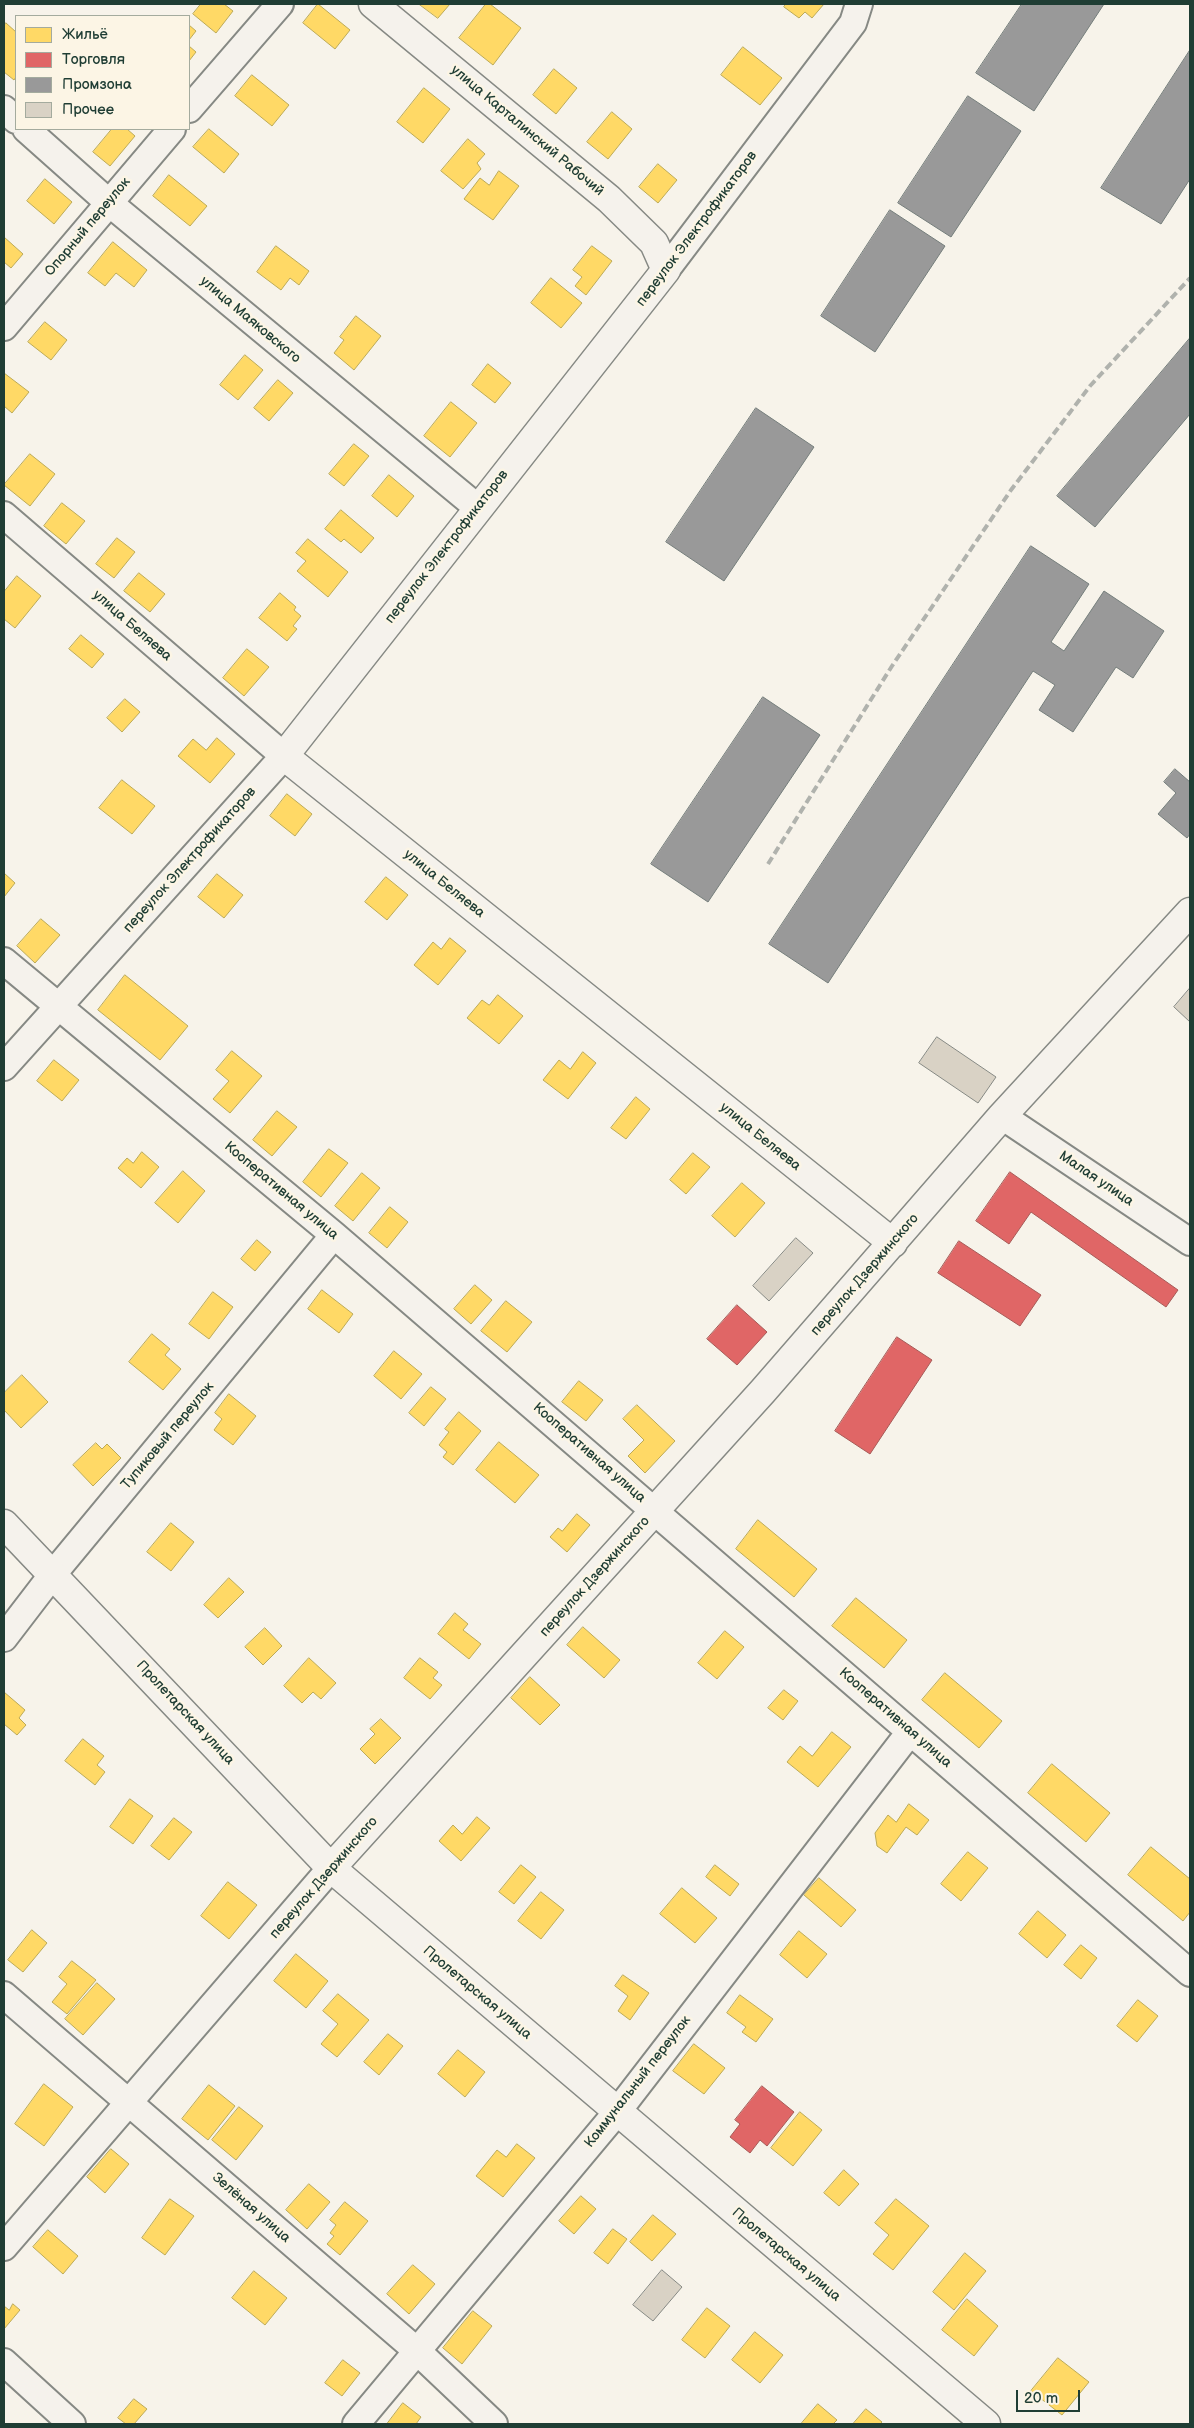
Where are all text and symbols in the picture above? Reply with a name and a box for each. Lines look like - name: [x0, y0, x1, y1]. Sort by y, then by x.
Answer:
- legend: [15, 15, 190, 130]
- text: Жильё: [62, 25, 108, 44]
- text: Торговля: [62, 50, 125, 69]
- street label: улица Карталинский Рабочий: [447, 62, 607, 200]
- text: Промзона: [62, 75, 132, 94]
- text: Прочее: [62, 100, 114, 119]
- street label: переулок Электрофикаторов: [633, 148, 761, 310]
- street label: Опорный переулок: [42, 174, 134, 280]
- street label: улица Маяковского: [196, 273, 304, 367]
- street label: переулок Электрофикаторов: [382, 467, 512, 627]
- street label: улица Беляева: [89, 587, 175, 665]
- street label: переулок Электрофикаторов: [120, 784, 260, 936]
- street label: улица Беляева: [400, 846, 488, 922]
- street label: улица Беляева: [716, 1099, 804, 1175]
- street label: Кооперативная улица: [221, 1138, 341, 1244]
- street label: Малая улица: [1055, 1148, 1137, 1210]
- street label: переулок Дзержинского: [808, 1211, 922, 1339]
- street label: Тупиковый переулок: [118, 1379, 218, 1493]
- street label: Кооперативная улица: [529, 1399, 649, 1507]
- street label: переулок Дзержинского: [537, 1513, 653, 1641]
- street label: Пролетарская улица: [132, 1657, 238, 1769]
- street label: Кооперативная улица: [835, 1664, 955, 1772]
- street label: переулок Дзержинского: [267, 1814, 381, 1942]
- street label: Пролетарская улица: [419, 1943, 535, 2043]
- street label: Коммунальный переулок: [581, 2013, 695, 2151]
- street label: Зелёная улица: [208, 2169, 294, 2247]
- street label: Пролетарская улица: [728, 2205, 844, 2305]
- scale bar: [1019, 2380, 1083, 2412]
- text: 20 m: [1024, 2389, 1058, 2408]

